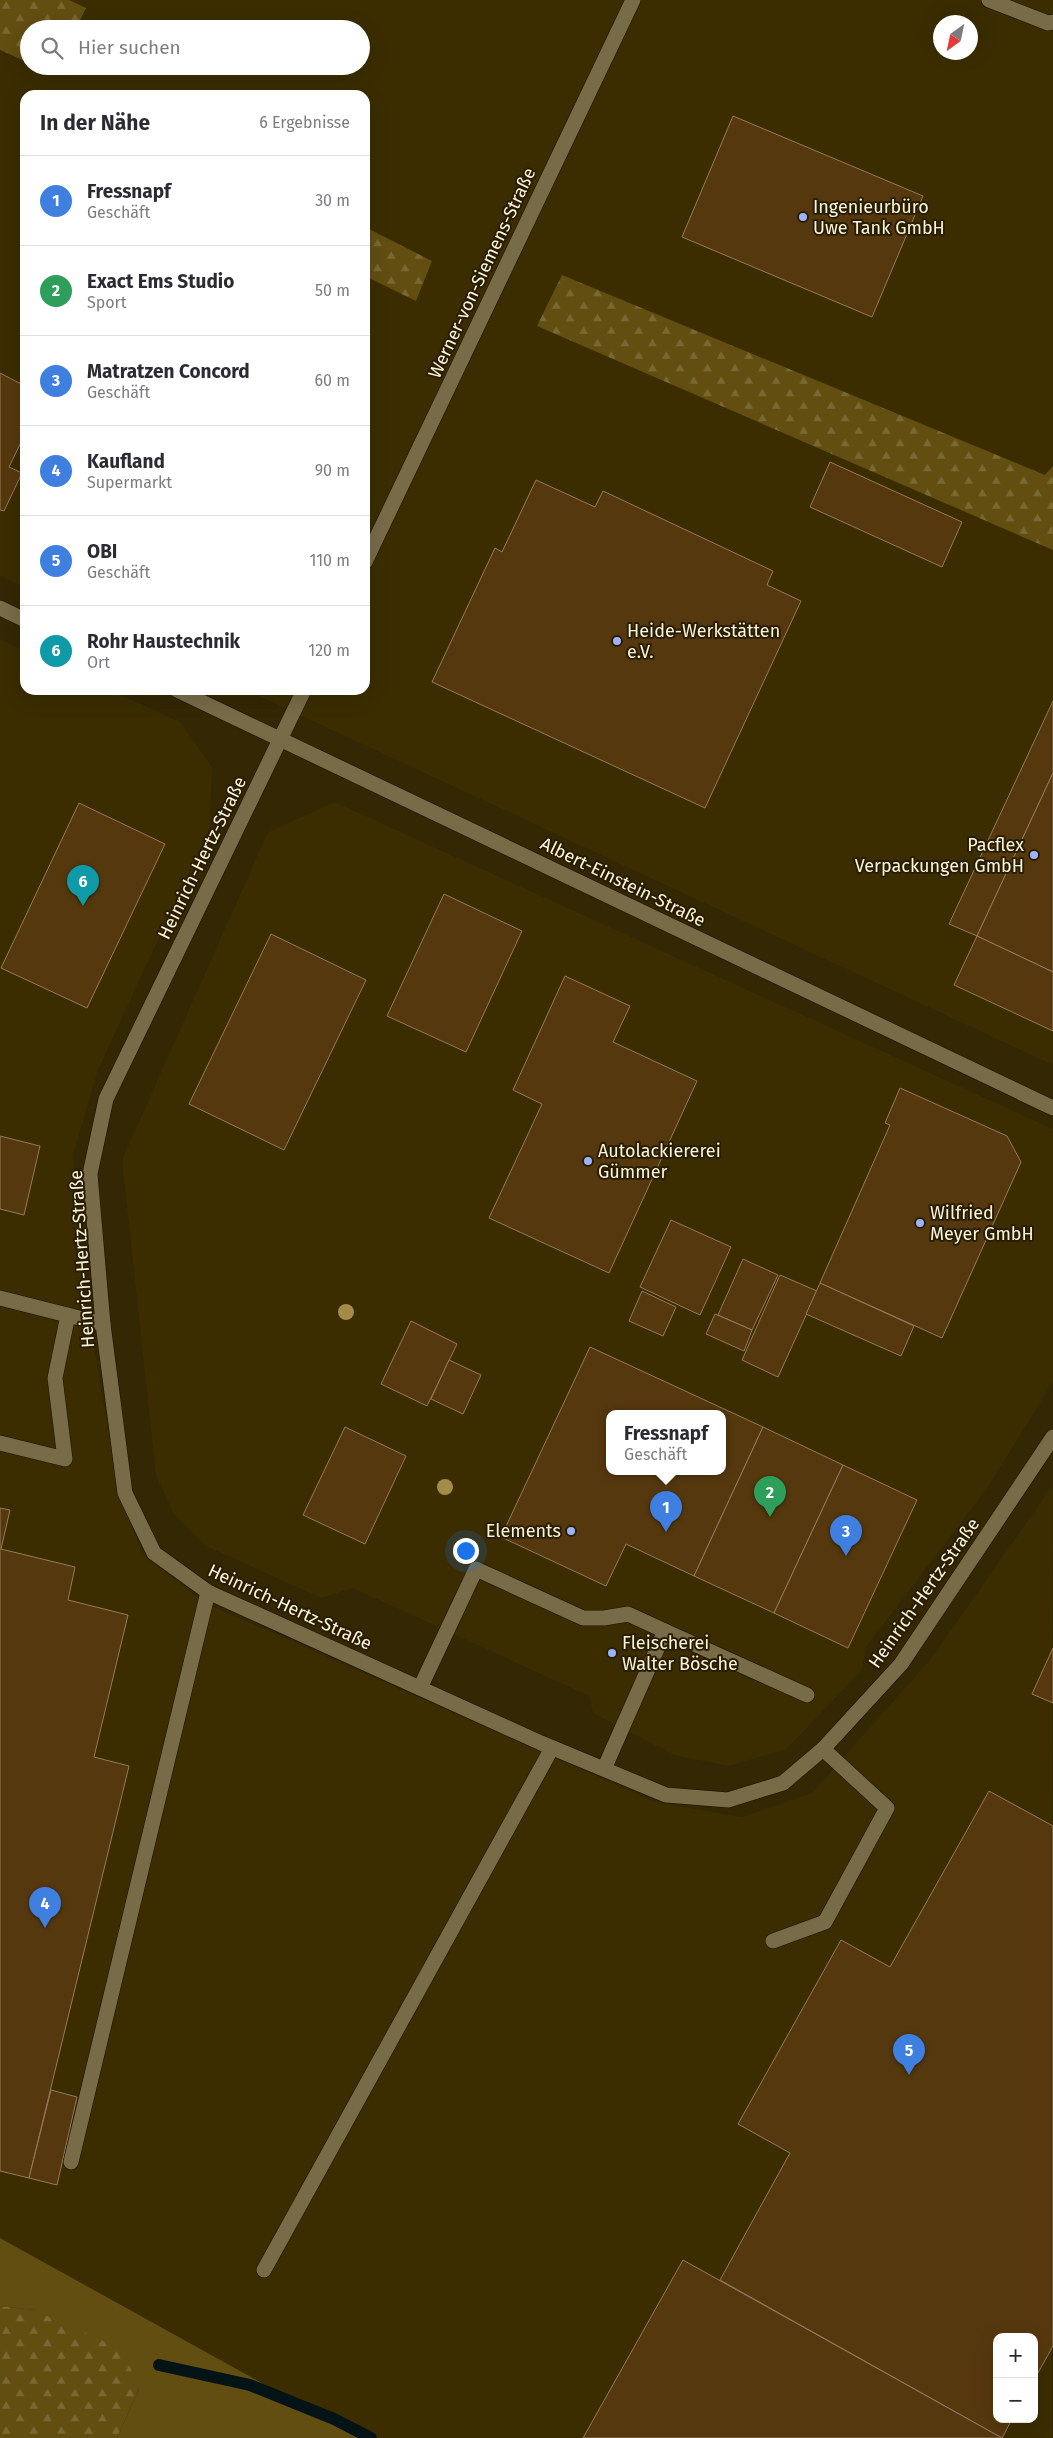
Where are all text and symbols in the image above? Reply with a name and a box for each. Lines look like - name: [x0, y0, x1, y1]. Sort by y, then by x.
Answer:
- north arrow: [933, 15, 978, 60]
- search box: [20, 20, 370, 75]
- icon: search: [38, 34, 66, 62]
- text: Hier suchen: [78, 36, 181, 59]
- text: In der Nähe: [40, 110, 150, 136]
- text: 6 Ergebnisse: [259, 113, 350, 132]
- street label: Werner-von-Siemens-Straße: [423, 164, 541, 382]
- text: Fressnapf: [87, 180, 171, 203]
- text: 1: [52, 191, 60, 210]
- text: 30 m: [315, 191, 350, 210]
- place label: Ingenieurbüro Uwe Tank GmbH: [813, 196, 945, 239]
- text: Geschäft: [87, 203, 150, 222]
- marker: Ingenieurbüro Uwe Tank GmbH: [797, 211, 809, 223]
- text: Exact Ems Studio: [87, 270, 234, 293]
- text: 2: [52, 281, 60, 300]
- text: 50 m: [315, 281, 350, 300]
- text: Sport: [87, 293, 127, 312]
- text: Matratzen Concord: [87, 360, 250, 383]
- text: 3: [52, 371, 60, 390]
- text: 60 m: [315, 371, 350, 390]
- text: Geschäft: [87, 383, 150, 402]
- text: Kaufland: [87, 450, 165, 473]
- text: 4: [51, 461, 61, 480]
- text: 90 m: [315, 461, 350, 480]
- text: Supermarkt: [87, 473, 172, 492]
- text: OBI: [87, 540, 117, 563]
- text: 5: [52, 551, 60, 570]
- text: 110 m: [309, 551, 350, 570]
- text: Geschäft: [87, 563, 150, 582]
- place label: Heide-Werkstätten e.V.: [627, 620, 780, 663]
- text: Rohr Haustechnik: [87, 630, 240, 653]
- marker: Heide-Werkstätten e.V.: [611, 635, 623, 647]
- text: 6: [51, 641, 61, 660]
- text: 120 m: [308, 641, 350, 660]
- text: Ort: [87, 653, 110, 672]
- street label: Heinrich-Hertz-Straße: [153, 773, 251, 943]
- street label: Albert-Einstein-Straße: [537, 832, 709, 932]
- place label: Pacflex Verpackungen GmbH: [855, 834, 1024, 877]
- marker: Pacflex Verpackungen GmbH: [1028, 849, 1040, 861]
- pin: 6: [67, 865, 99, 906]
- place label: Autolackiererei Gümmer: [598, 1140, 721, 1183]
- marker: Autolackiererei Gümmer: [582, 1155, 594, 1167]
- street label: Heinrich-Hertz-Straße: [65, 1169, 99, 1349]
- place label: Wilfried Meyer GmbH: [930, 1202, 1034, 1245]
- marker: Wilfried Meyer GmbH: [914, 1217, 926, 1229]
- popup: [606, 1410, 726, 1475]
- text: Fressnapf: [624, 1422, 708, 1445]
- text: Geschäft: [624, 1445, 687, 1464]
- pin: 2: [754, 1476, 786, 1517]
- pin: 1: [650, 1491, 682, 1532]
- street label: Heinrich-Hertz-Straße: [864, 1514, 984, 1672]
- pin: 3: [830, 1515, 862, 1556]
- place label: Elements: [486, 1520, 561, 1542]
- marker: Elements: [565, 1525, 577, 1537]
- your location: [453, 1538, 479, 1564]
- street label: Heinrich-Hertz-Straße: [205, 1559, 375, 1655]
- place label: Fleischerei Walter Bösche: [622, 1632, 738, 1675]
- marker: Fleischerei Walter Bösche: [606, 1647, 618, 1659]
- pin: 4: [29, 1887, 61, 1928]
- pin: 5: [893, 2034, 925, 2075]
- map controls: [993, 2333, 1038, 2423]
- button: +: [993, 2333, 1038, 2378]
- button: −: [993, 2378, 1038, 2423]

